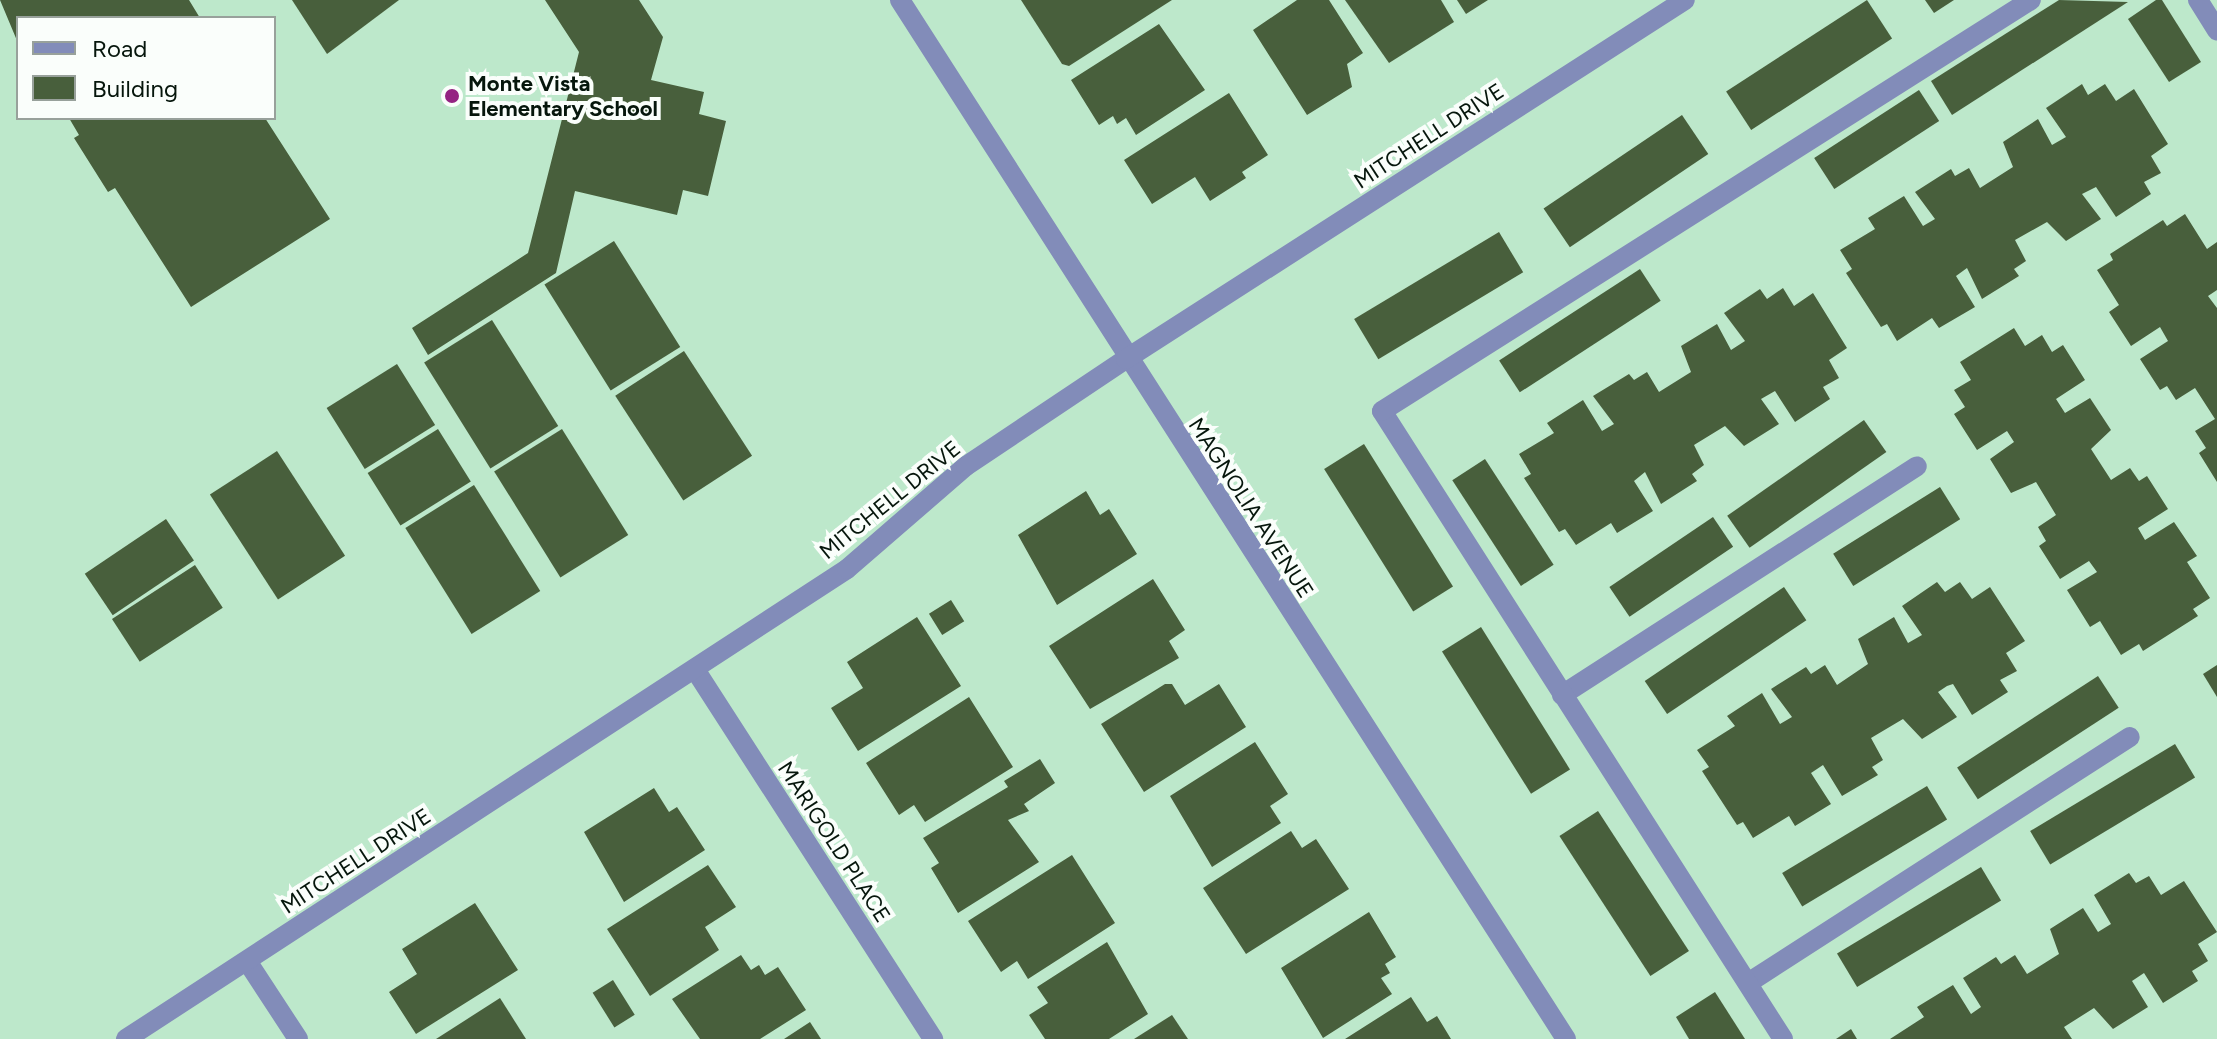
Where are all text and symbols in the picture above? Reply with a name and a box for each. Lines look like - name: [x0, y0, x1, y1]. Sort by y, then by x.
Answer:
- legend: [16, 16, 276, 120]
- text: Road: [92, 34, 147, 63]
- place label: Monte Vista Elementary School: [468, 70, 658, 122]
- text: Building: [92, 74, 178, 103]
- street label: MITCHELL DRIVE: [1349, 78, 1509, 194]
- marker: Monte Vista Elementary School: [443, 87, 461, 105]
- street label: MAGNOLIA AVENUE: [1183, 413, 1319, 603]
- street label: MITCHELL DRIVE: [814, 435, 966, 565]
- street label: MARIGOLD PLACE: [772, 757, 896, 927]
- street label: MITCHELL DRIVE: [276, 803, 436, 919]

